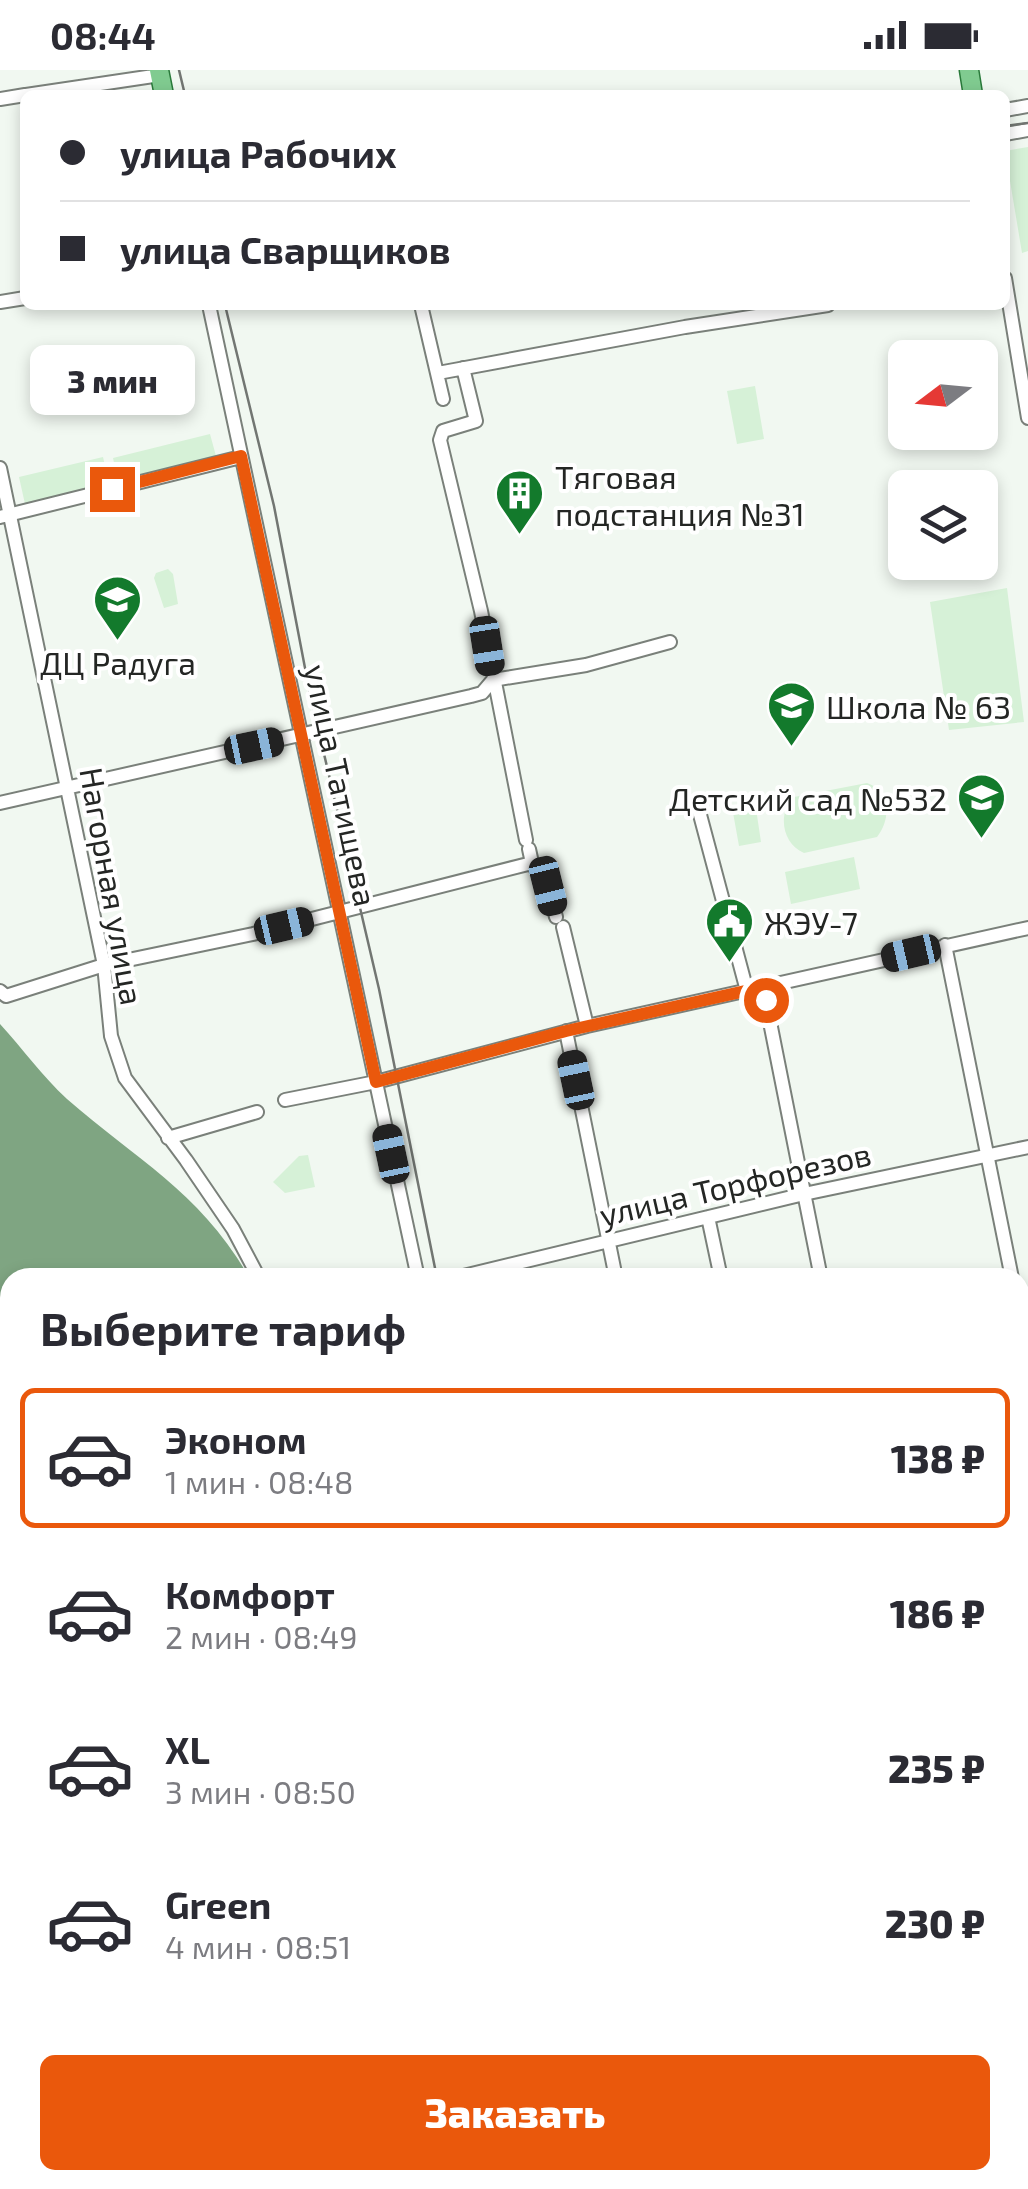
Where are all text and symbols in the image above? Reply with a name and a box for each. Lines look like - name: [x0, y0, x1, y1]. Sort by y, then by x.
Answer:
- text: 08:44: [50, 12, 156, 58]
- text: улица Рабочих: [120, 130, 397, 176]
- text: улица Сварщиков: [120, 226, 450, 272]
- north arrow: [888, 340, 998, 450]
- map controls: [888, 340, 998, 580]
- callout: 3 мин: [29, 344, 194, 414]
- text: 3 мин: [67, 361, 158, 399]
- place label: Тяговая подстанция №31: [555, 457, 805, 532]
- route end: [90, 467, 135, 512]
- building icon: Тяговая подстанция №31: [494, 468, 546, 536]
- button: layers: [888, 470, 998, 580]
- school or university icon: ДЦ Радуга: [92, 574, 144, 642]
- car: [467, 614, 507, 678]
- place label: ДЦ Радуга: [40, 643, 196, 682]
- street label: улица Татищева: [297, 661, 386, 910]
- school or university icon: Школа № 63: [765, 680, 817, 748]
- place label: Школа № 63: [826, 687, 1011, 725]
- car: [222, 725, 286, 767]
- street label: Нагорная улица: [72, 764, 153, 1008]
- school or university icon: Детский сад №532: [956, 772, 1008, 840]
- place label: Детский сад №532: [669, 779, 947, 817]
- car: [526, 853, 570, 919]
- public building icon: ЖЭУ-7: [703, 896, 755, 964]
- place label: ЖЭУ-7: [764, 903, 858, 941]
- car: [251, 905, 317, 947]
- car: [878, 932, 944, 974]
- route start: [744, 978, 789, 1023]
- car: [555, 1048, 597, 1112]
- car: [370, 1122, 412, 1186]
- street label: улица Торфорезов: [596, 1133, 875, 1234]
- text: Выберите тариф: [40, 1301, 406, 1355]
- icon: car: [45, 1413, 135, 1503]
- text: Эконом: [165, 1416, 307, 1462]
- text: 138 ₽: [891, 1435, 985, 1481]
- text: 1 мин · 08:48: [165, 1462, 353, 1500]
- icon: car: [45, 1568, 135, 1658]
- text: Комфорт: [165, 1571, 335, 1617]
- text: 186 ₽: [890, 1590, 985, 1636]
- text: 2 мин · 08:49: [165, 1617, 358, 1655]
- icon: car: [45, 1723, 135, 1813]
- text: XL: [165, 1726, 210, 1772]
- text: 235 ₽: [888, 1745, 985, 1791]
- text: 3 мин · 08:50: [165, 1772, 356, 1810]
- icon: car: [45, 1878, 135, 1968]
- text: Green: [165, 1881, 271, 1927]
- text: 230 ₽: [885, 1900, 985, 1946]
- text: 4 мин · 08:51: [165, 1927, 351, 1965]
- button: Заказать: [40, 2055, 990, 2170]

